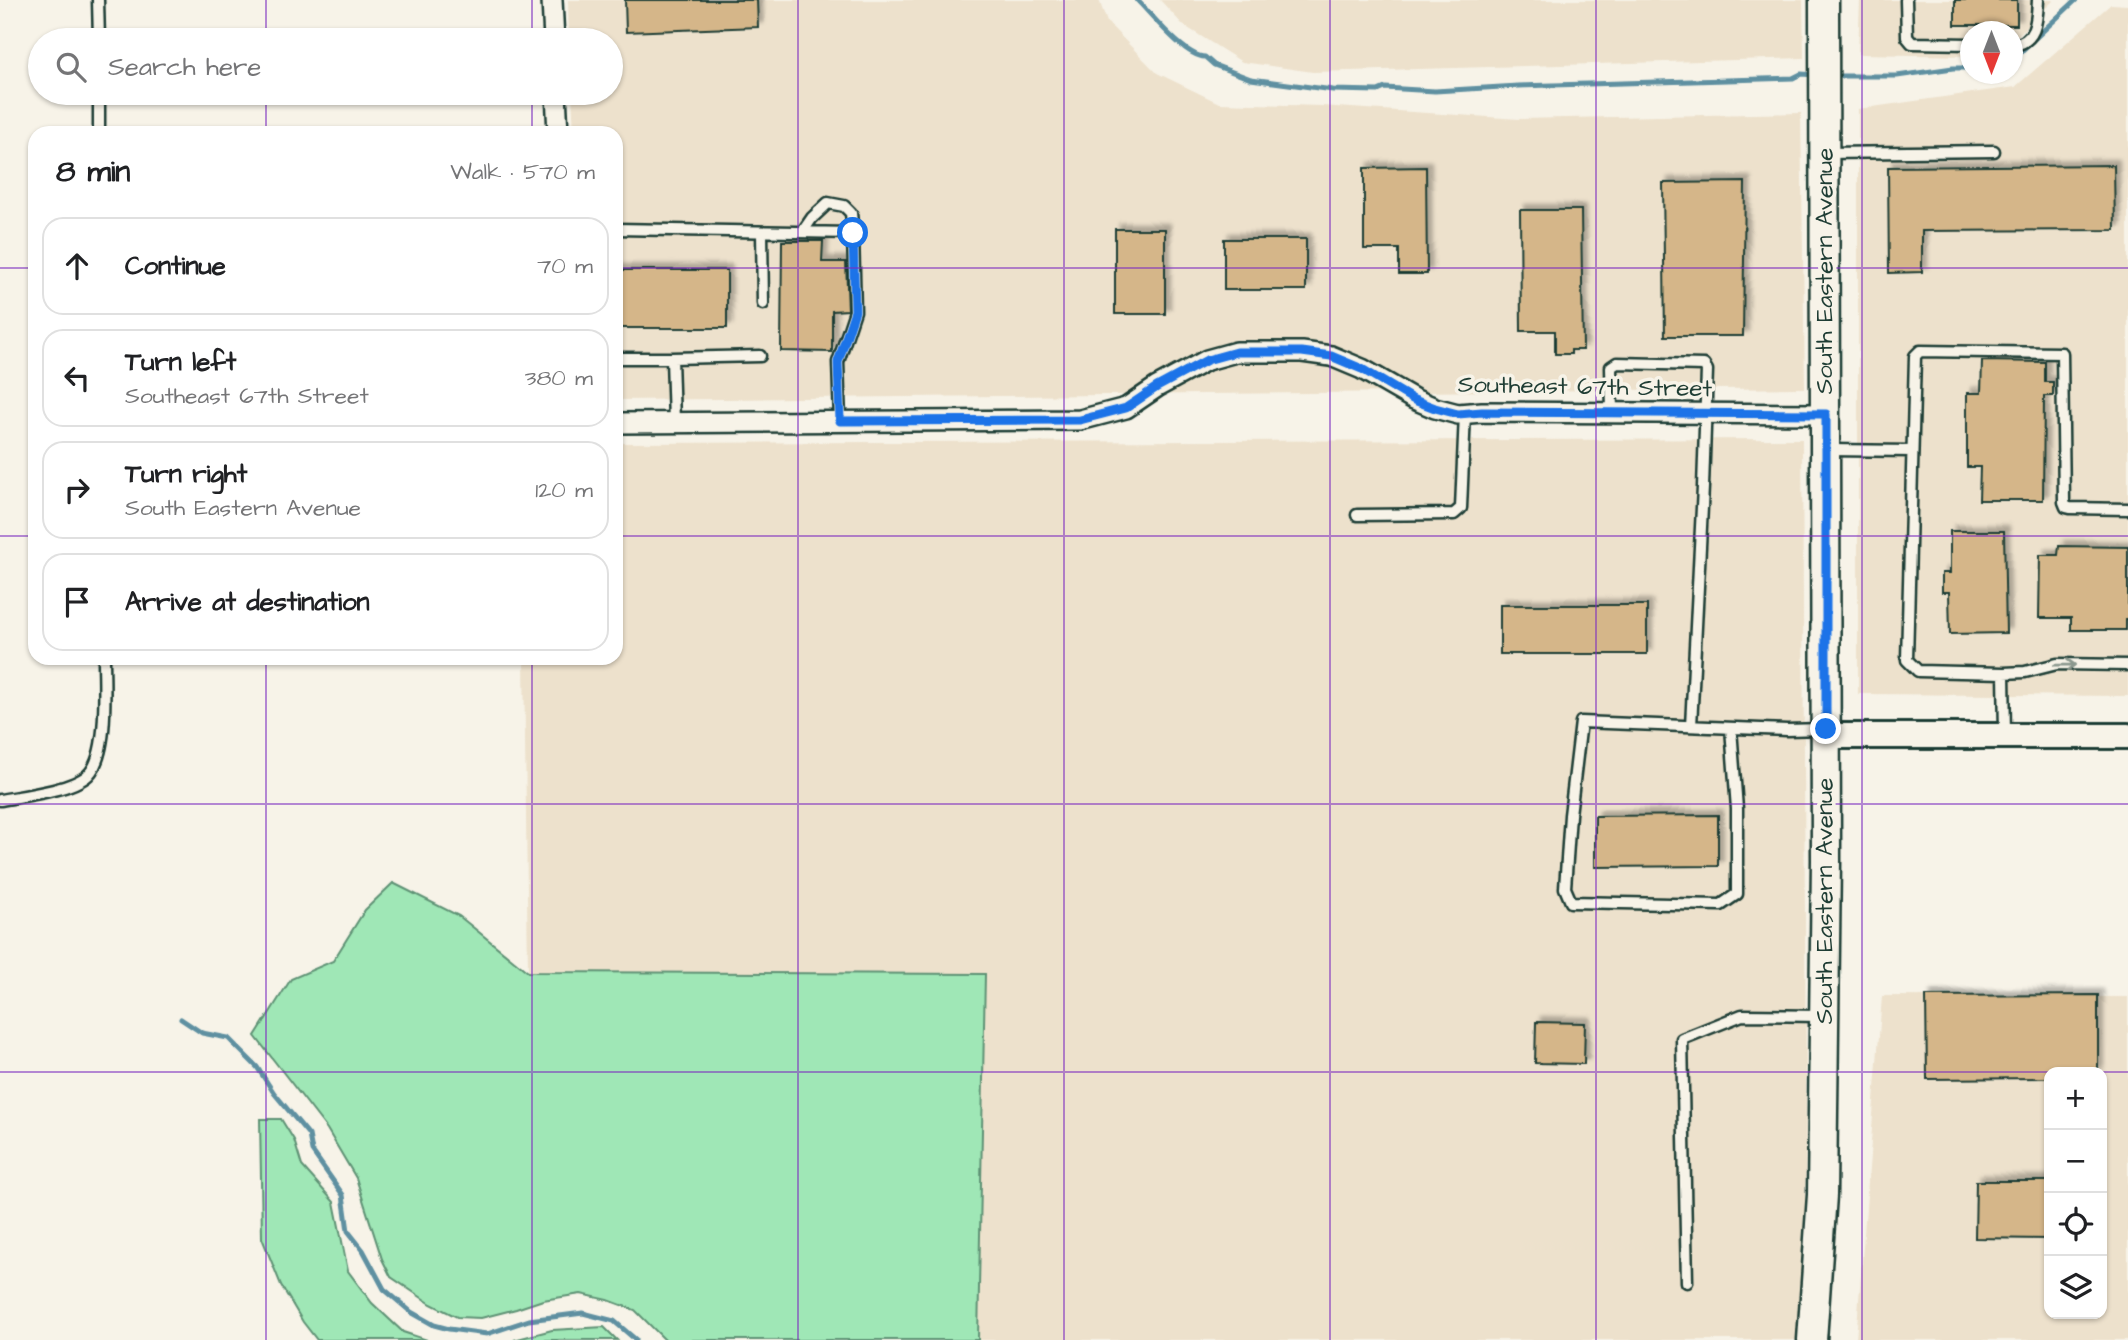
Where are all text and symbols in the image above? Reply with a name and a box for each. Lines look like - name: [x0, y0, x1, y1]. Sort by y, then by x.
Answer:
- north arrow: [1960, 21, 2023, 84]
- search box: [28, 28, 623, 105]
- icon: search: [52, 48, 90, 86]
- text: Search here: [108, 49, 261, 85]
- street label: South Eastern Avenue: [1808, 148, 1842, 394]
- text: 8 min: [56, 151, 130, 193]
- text: Walk · 570 m: [450, 156, 595, 188]
- route start: [837, 217, 868, 248]
- icon: ahead: [58, 247, 96, 285]
- text: Continue: [125, 248, 226, 284]
- text: 70 m: [537, 250, 593, 282]
- text: Turn left: [125, 344, 236, 380]
- icon: left: [58, 359, 96, 397]
- text: 380 m: [525, 362, 593, 394]
- street label: Southeast 67th Street: [1458, 368, 1713, 406]
- text: Southeast 67th Street: [125, 380, 369, 412]
- text: Turn right: [125, 456, 247, 492]
- icon: right: [58, 471, 96, 509]
- text: 120 m: [535, 474, 593, 506]
- text: South Eastern Avenue: [125, 492, 361, 524]
- icon: arrive: [58, 583, 96, 621]
- text: Arrive at destination: [125, 584, 370, 620]
- one-way arrow: [2054, 658, 2077, 671]
- route end: [1810, 713, 1841, 744]
- street label: South Eastern Avenue: [1808, 778, 1842, 1024]
- map controls: [2044, 1067, 2107, 1319]
- button: +: [2044, 1067, 2107, 1130]
- button: −: [2044, 1130, 2107, 1193]
- button: locate: [2044, 1193, 2107, 1256]
- button: layers: [2044, 1256, 2107, 1319]

